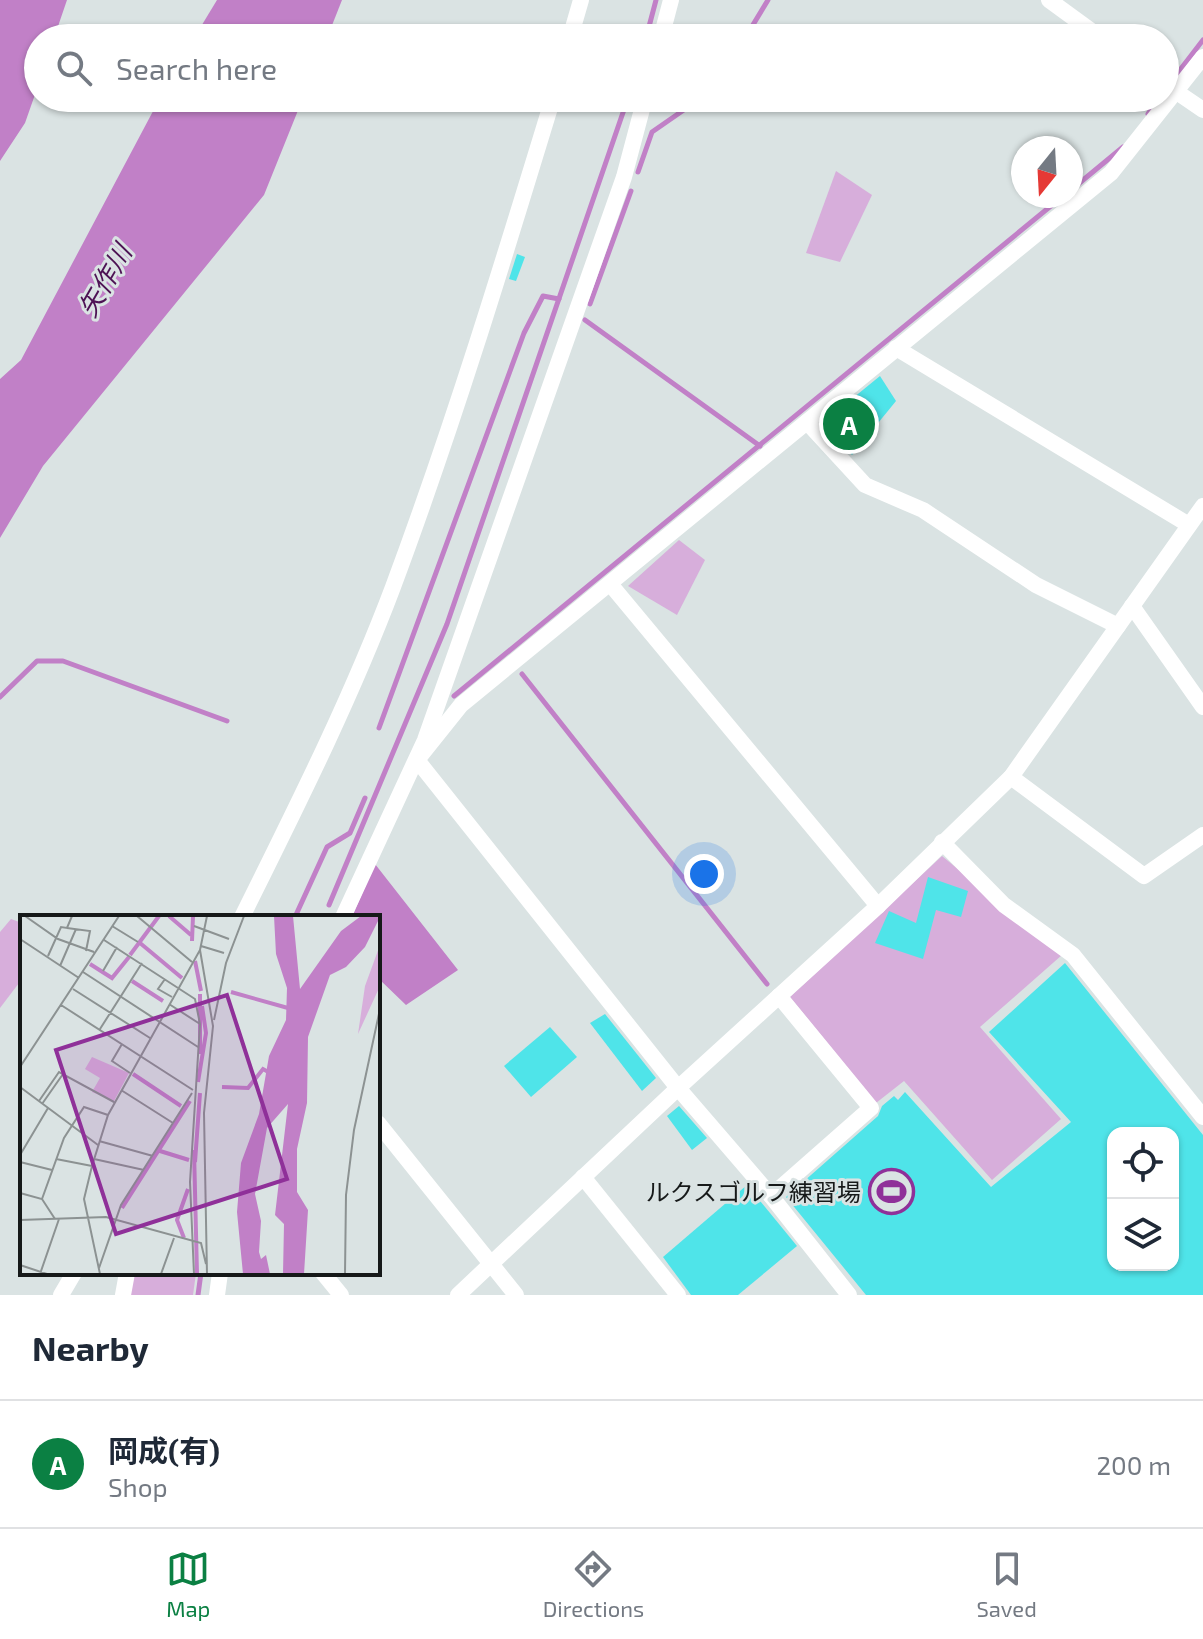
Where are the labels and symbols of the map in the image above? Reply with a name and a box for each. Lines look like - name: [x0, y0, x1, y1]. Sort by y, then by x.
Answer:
- north arrow: [1011, 136, 1083, 208]
- water label: 矢作川: [71, 236, 138, 322]
- pin: A: [823, 394, 875, 454]
- your location: [684, 854, 724, 894]
- inset map: [20, 915, 380, 1275]
- sports icon: ルクスゴルフ練習場: [868, 1167, 916, 1215]
- place label: ルクスゴルフ練習場: [646, 1177, 861, 1206]

